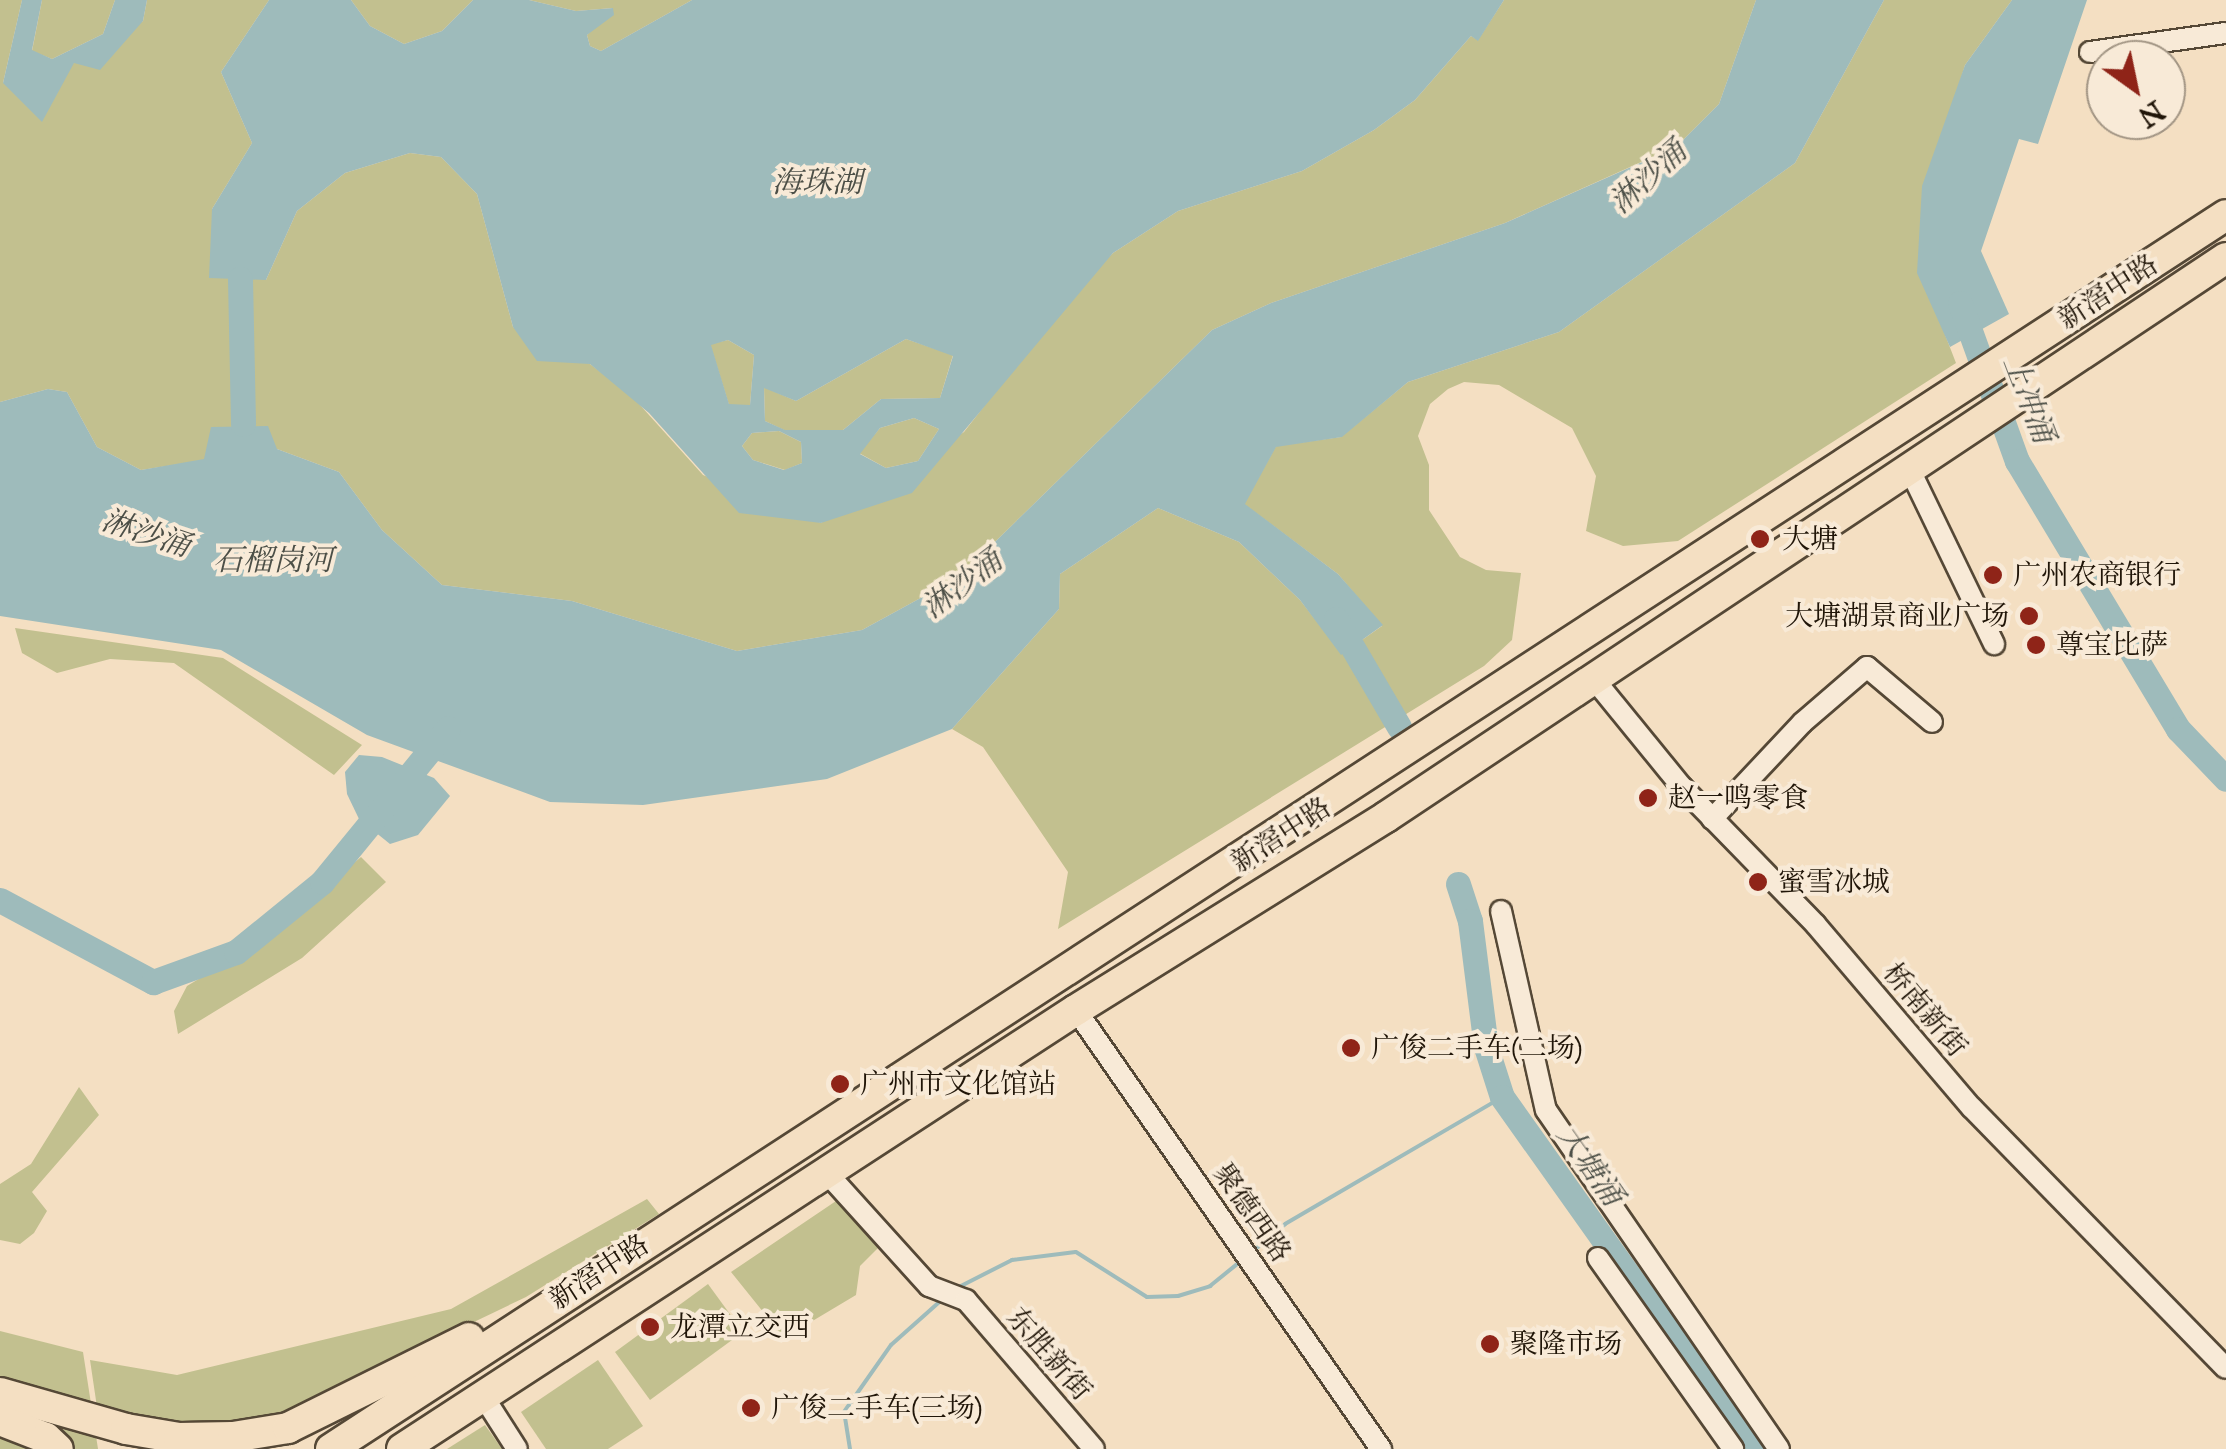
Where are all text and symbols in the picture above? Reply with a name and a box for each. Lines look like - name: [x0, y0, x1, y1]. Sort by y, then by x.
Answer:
- north arrow: [2086, 40, 2186, 140]
- text: N: [2132, 93, 2171, 135]
- water label: 淋沙涌: [1603, 134, 1693, 220]
- water label: 海珠湖: [772, 164, 862, 200]
- street label: 新滘中路: [2052, 247, 2164, 337]
- water label: 上冲涌: [1996, 351, 2062, 447]
- water label: 淋沙涌: [98, 502, 194, 564]
- place label: 大塘: [1782, 522, 1838, 556]
- marker: 大塘: [1747, 526, 1773, 552]
- water label: 石榴岗河: [213, 542, 333, 578]
- water label: 淋沙涌: [915, 543, 1009, 625]
- place label: 广州农商银行: [2013, 558, 2181, 592]
- marker: 广州农商银行: [1982, 564, 2004, 586]
- place label: 大塘湖景商业广场: [1785, 599, 2009, 633]
- marker: 大塘湖景商业广场: [2018, 605, 2040, 627]
- place label: 尊宝比萨: [2056, 628, 2168, 662]
- marker: 尊宝比萨: [2025, 634, 2047, 656]
- place label: 赵一鸣零食: [1668, 781, 1808, 815]
- marker: 赵一鸣零食: [1637, 787, 1659, 809]
- street label: 新滘中路: [1225, 790, 1337, 880]
- place label: 蜜雪冰城: [1778, 865, 1890, 899]
- marker: 蜜雪冰城: [1747, 871, 1769, 893]
- street label: 桥南新街: [1876, 956, 1974, 1064]
- place label: 广俊二手车(二场): [1371, 1031, 1583, 1065]
- marker: 广俊二手车(二场): [1340, 1037, 1362, 1059]
- place label: 广州市文化馆站: [860, 1067, 1056, 1101]
- marker: 广州市文化馆站: [829, 1073, 851, 1095]
- water label: 大塘涌: [1549, 1118, 1631, 1212]
- street label: 聚德西路: [1206, 1157, 1298, 1269]
- street label: 新滘中路: [543, 1227, 655, 1317]
- street label: 东胜新街: [1000, 1301, 1098, 1407]
- place label: 龙潭立交西: [670, 1310, 810, 1344]
- marker: 龙潭立交西: [639, 1316, 661, 1338]
- place label: 聚隆市场: [1510, 1327, 1622, 1361]
- marker: 聚隆市场: [1479, 1333, 1501, 1355]
- place label: 广俊二手车(三场): [771, 1391, 983, 1425]
- marker: 广俊二手车(三场): [740, 1397, 762, 1419]

